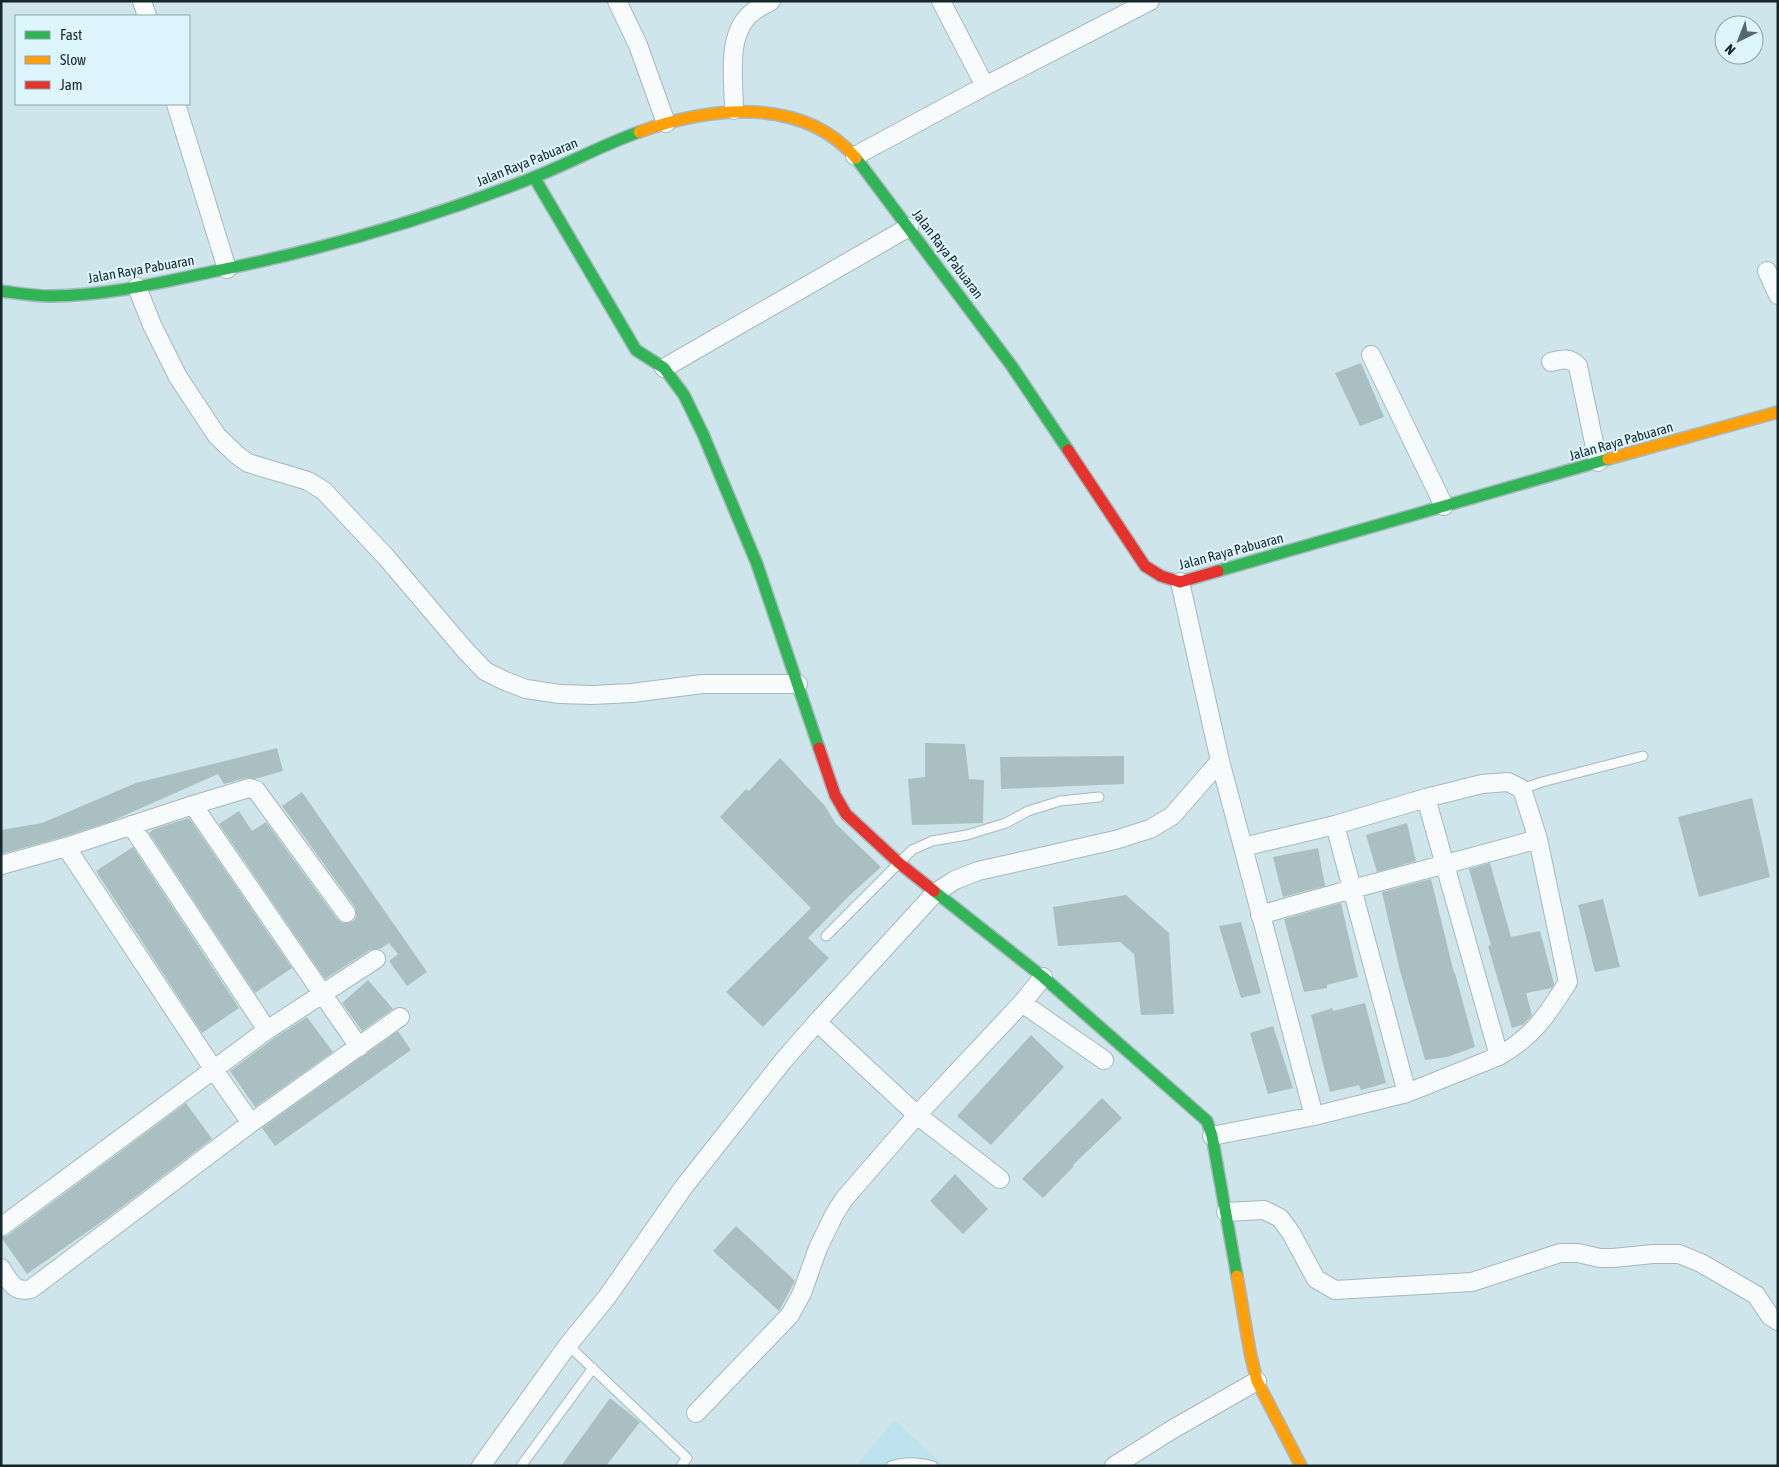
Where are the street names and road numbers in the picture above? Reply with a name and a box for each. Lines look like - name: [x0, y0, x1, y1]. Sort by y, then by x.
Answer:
- street label: Jalan Raya Pabuaran: [474, 134, 580, 190]
- street label: Jalan Raya Pabuaran: [909, 206, 987, 302]
- street label: Jalan Raya Pabuaran: [87, 252, 195, 286]
- street label: Jalan Raya Pabuaran: [1567, 418, 1675, 464]
- street label: Jalan Raya Pabuaran: [1177, 529, 1285, 573]

